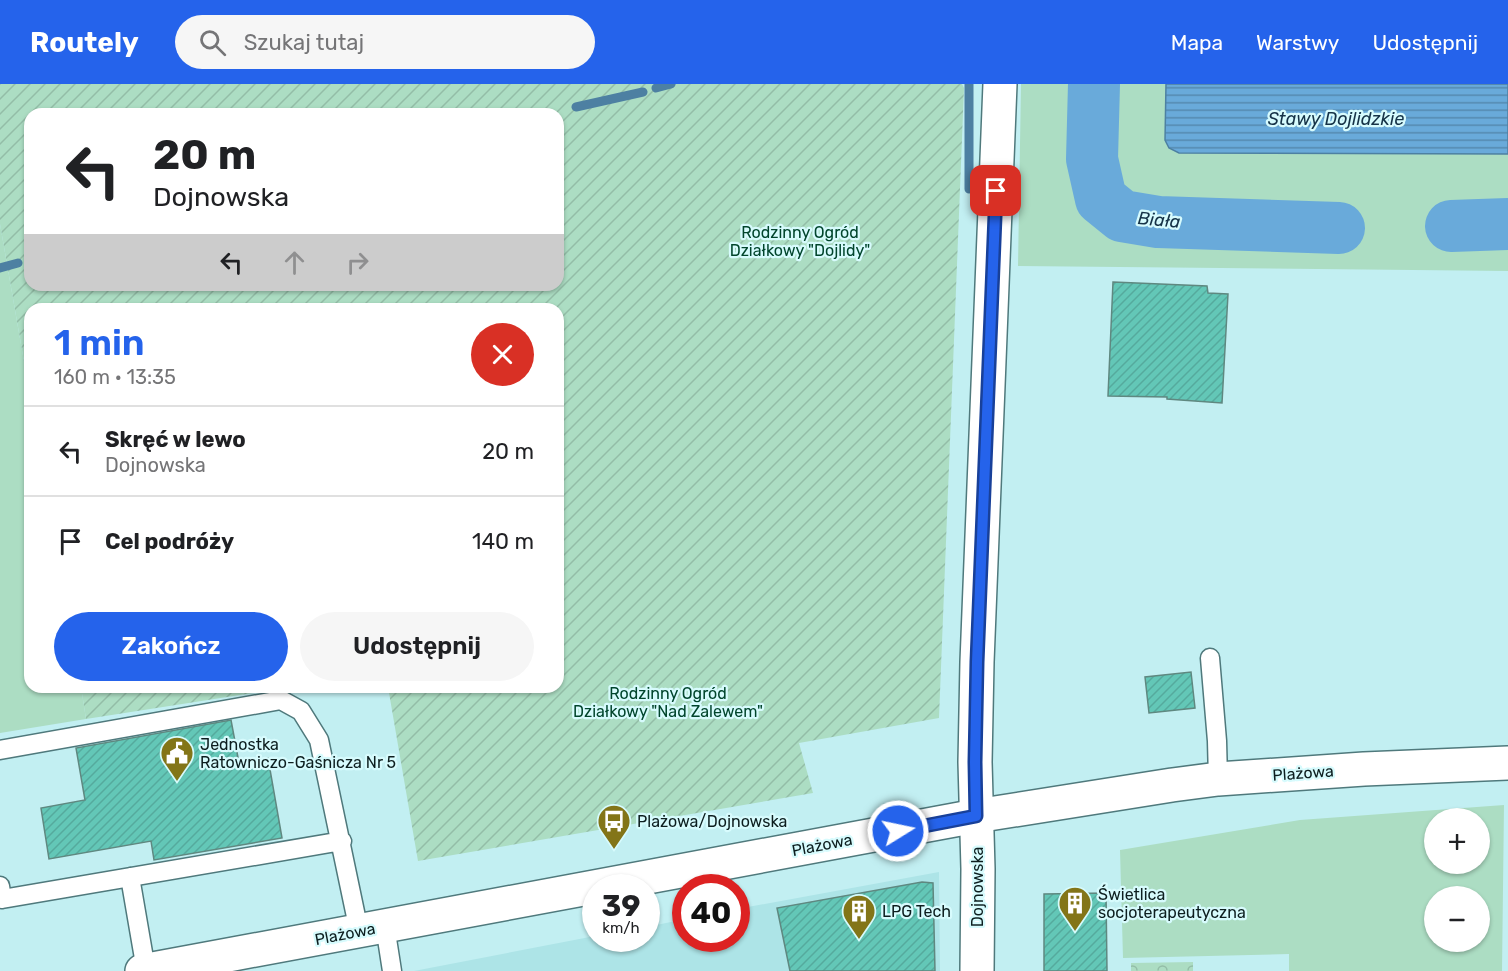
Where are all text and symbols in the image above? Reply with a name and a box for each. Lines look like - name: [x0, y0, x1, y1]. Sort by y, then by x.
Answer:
- search box: [175, 15, 595, 69]
- text: Routely: [30, 26, 139, 59]
- icon: search: [196, 26, 229, 59]
- text: Szukaj tutaj: [244, 29, 364, 56]
- text: Mapa: [1171, 30, 1223, 55]
- text: Warstwy: [1256, 30, 1339, 55]
- text: Udostępnij: [1372, 30, 1478, 55]
- water label: Stawy Dojlidzkie: [1268, 108, 1404, 130]
- text: 20 m: [153, 130, 256, 180]
- icon: left: [54, 132, 132, 210]
- pin: [970, 165, 1021, 216]
- icon: arrive: [979, 174, 1012, 207]
- text: Dojnowska: [153, 181, 289, 213]
- water label: Biała: [1137, 207, 1182, 233]
- park label: Rodzinny Ogród Działkowy "Dojlidy": [730, 223, 870, 260]
- icon: left: [215, 246, 248, 279]
- icon: ahead: [278, 246, 311, 279]
- icon: right: [341, 246, 374, 279]
- text: 1 min: [54, 321, 145, 364]
- button: close: [471, 323, 534, 386]
- text: 160 m · 13:35: [54, 365, 176, 389]
- text: Skręć w lewo: [105, 426, 246, 453]
- icon: left: [54, 435, 87, 468]
- text: 20 m: [482, 438, 534, 465]
- text: Dojnowska: [105, 453, 206, 477]
- icon: arrive: [54, 525, 87, 558]
- text: Cel podróży: [105, 528, 234, 555]
- text: 140 m: [472, 528, 534, 555]
- button: Zakończ: [54, 612, 288, 681]
- button: Udostępnij: [300, 612, 534, 681]
- park label: Rodzinny Ogród Działkowy "Nad Zalewem": [573, 684, 763, 721]
- public building icon: Jednostka Ratowniczo-Gaśnicza Nr 5: [159, 735, 195, 782]
- place label: Jednostka Ratowniczo-Gaśnicza Nr 5: [200, 735, 396, 772]
- street label: Plażowa: [1272, 761, 1334, 785]
- position arrow: [866, 799, 930, 863]
- bus stop icon: Plażowa/Dojnowska: [596, 803, 632, 850]
- map controls: [1424, 808, 1490, 952]
- button: +: [1424, 808, 1490, 874]
- place label: Plażowa/Dojnowska: [637, 812, 787, 831]
- street label: Plażowa: [790, 830, 854, 860]
- street label: Dojnowska: [968, 847, 987, 927]
- speed limit sign: 40: [672, 874, 750, 952]
- place label: Świetlica socjoterapeutyczna: [1098, 884, 1246, 922]
- building icon: Świetlica socjoterapeutyczna: [1057, 885, 1093, 932]
- button: −: [1424, 886, 1490, 952]
- text: 39: [602, 888, 641, 924]
- building icon: LPG Tech: [841, 893, 877, 940]
- place label: LPG Tech: [882, 902, 951, 921]
- street label: Plażowa: [313, 919, 377, 949]
- text: km/h: [602, 919, 640, 937]

